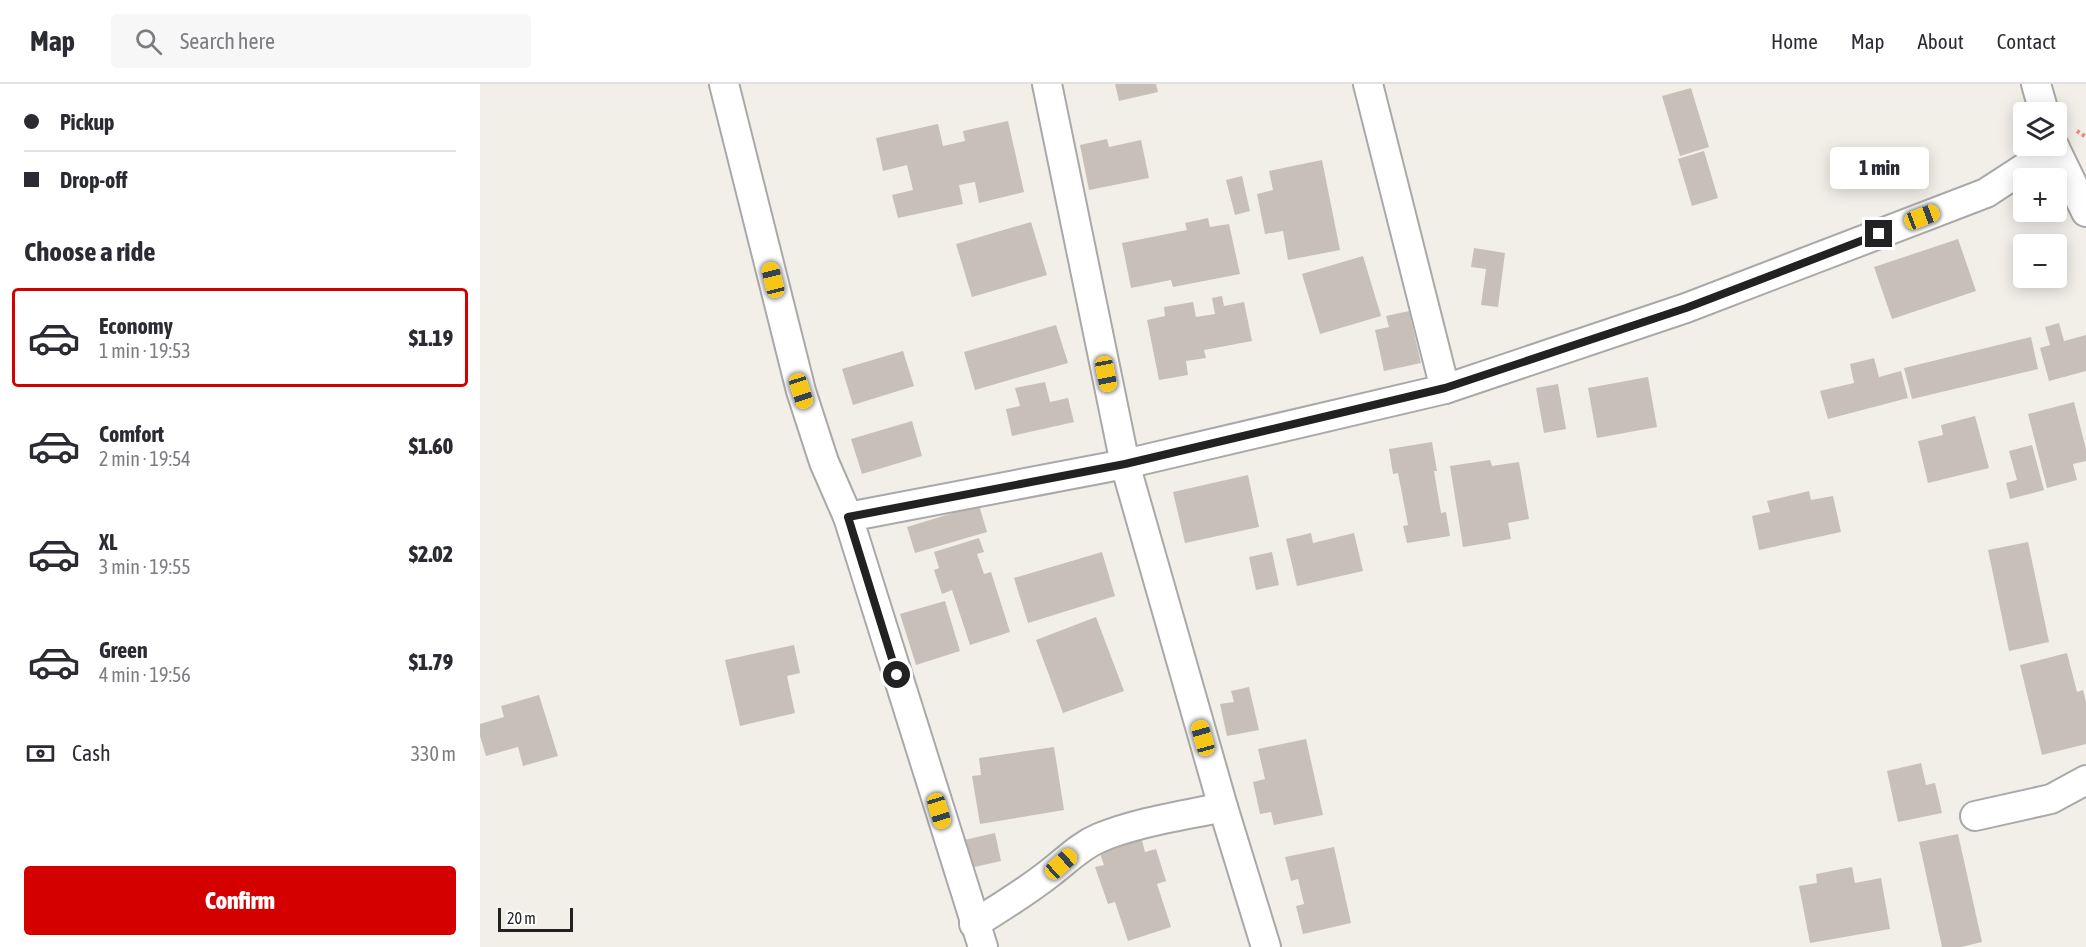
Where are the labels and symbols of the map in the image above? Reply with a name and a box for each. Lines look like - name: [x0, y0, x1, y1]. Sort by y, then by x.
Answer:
- callout: 1 min: [1830, 147, 1928, 189]
- car: [1902, 202, 1942, 232]
- route end: [1865, 220, 1892, 247]
- car: [760, 260, 786, 300]
- car: [1094, 355, 1118, 393]
- car: [787, 371, 815, 411]
- route start: [883, 661, 910, 688]
- car: [1189, 718, 1217, 758]
- car: [925, 791, 953, 831]
- car: [1042, 845, 1080, 883]
- scale bar: [498, 905, 573, 932]

